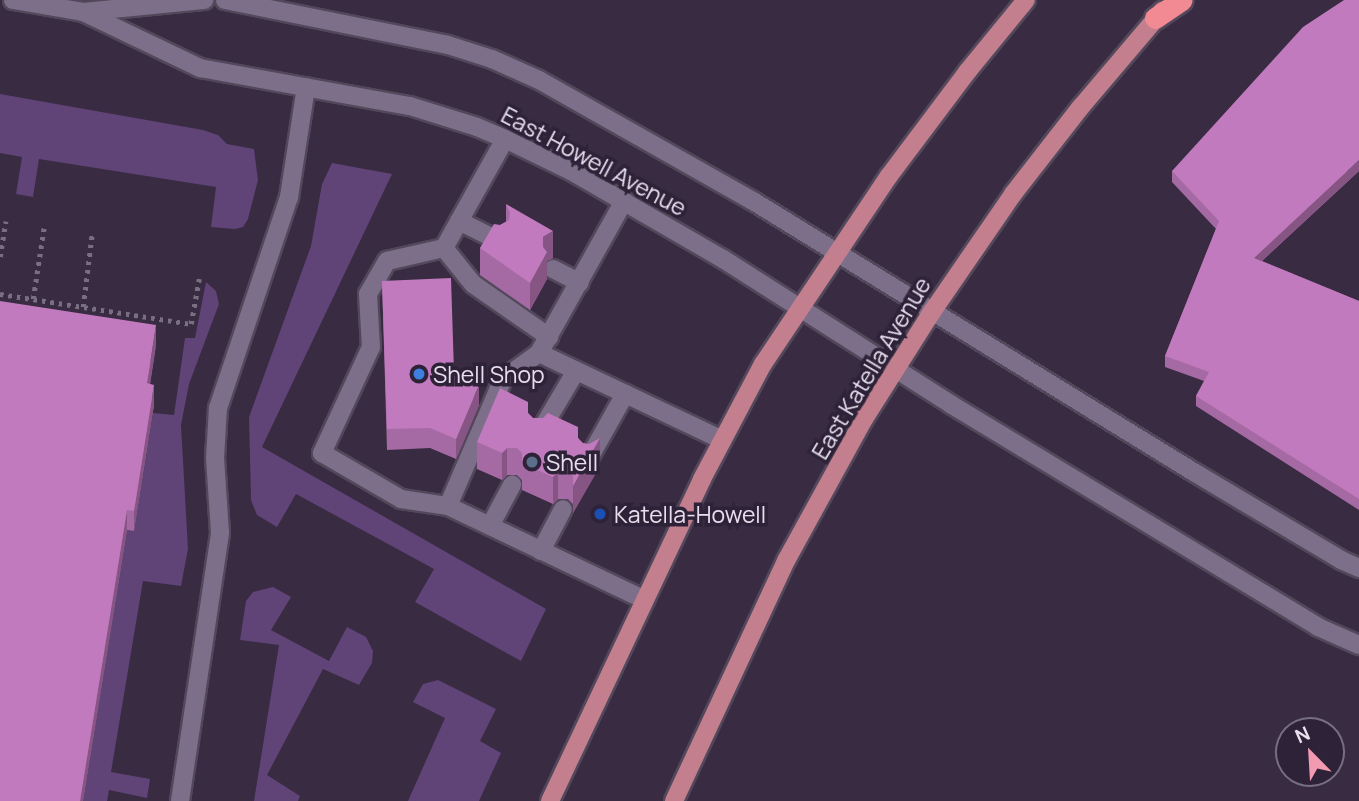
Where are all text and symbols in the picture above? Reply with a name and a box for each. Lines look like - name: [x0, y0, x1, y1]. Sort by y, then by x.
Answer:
- street label: East Howell Avenue: [497, 101, 691, 221]
- street label: East Katella Avenue: [806, 272, 936, 464]
- place label: Shell Shop: [433, 360, 545, 388]
- marker: Shell Shop: [411, 366, 427, 382]
- place label: Shell: [546, 448, 598, 476]
- marker: Shell: [524, 454, 540, 470]
- place label: Katella-Howell: [614, 500, 766, 528]
- marker: Katella-Howell: [592, 506, 608, 522]
- north arrow: [1275, 717, 1345, 787]
- text: N: [1291, 720, 1314, 749]

